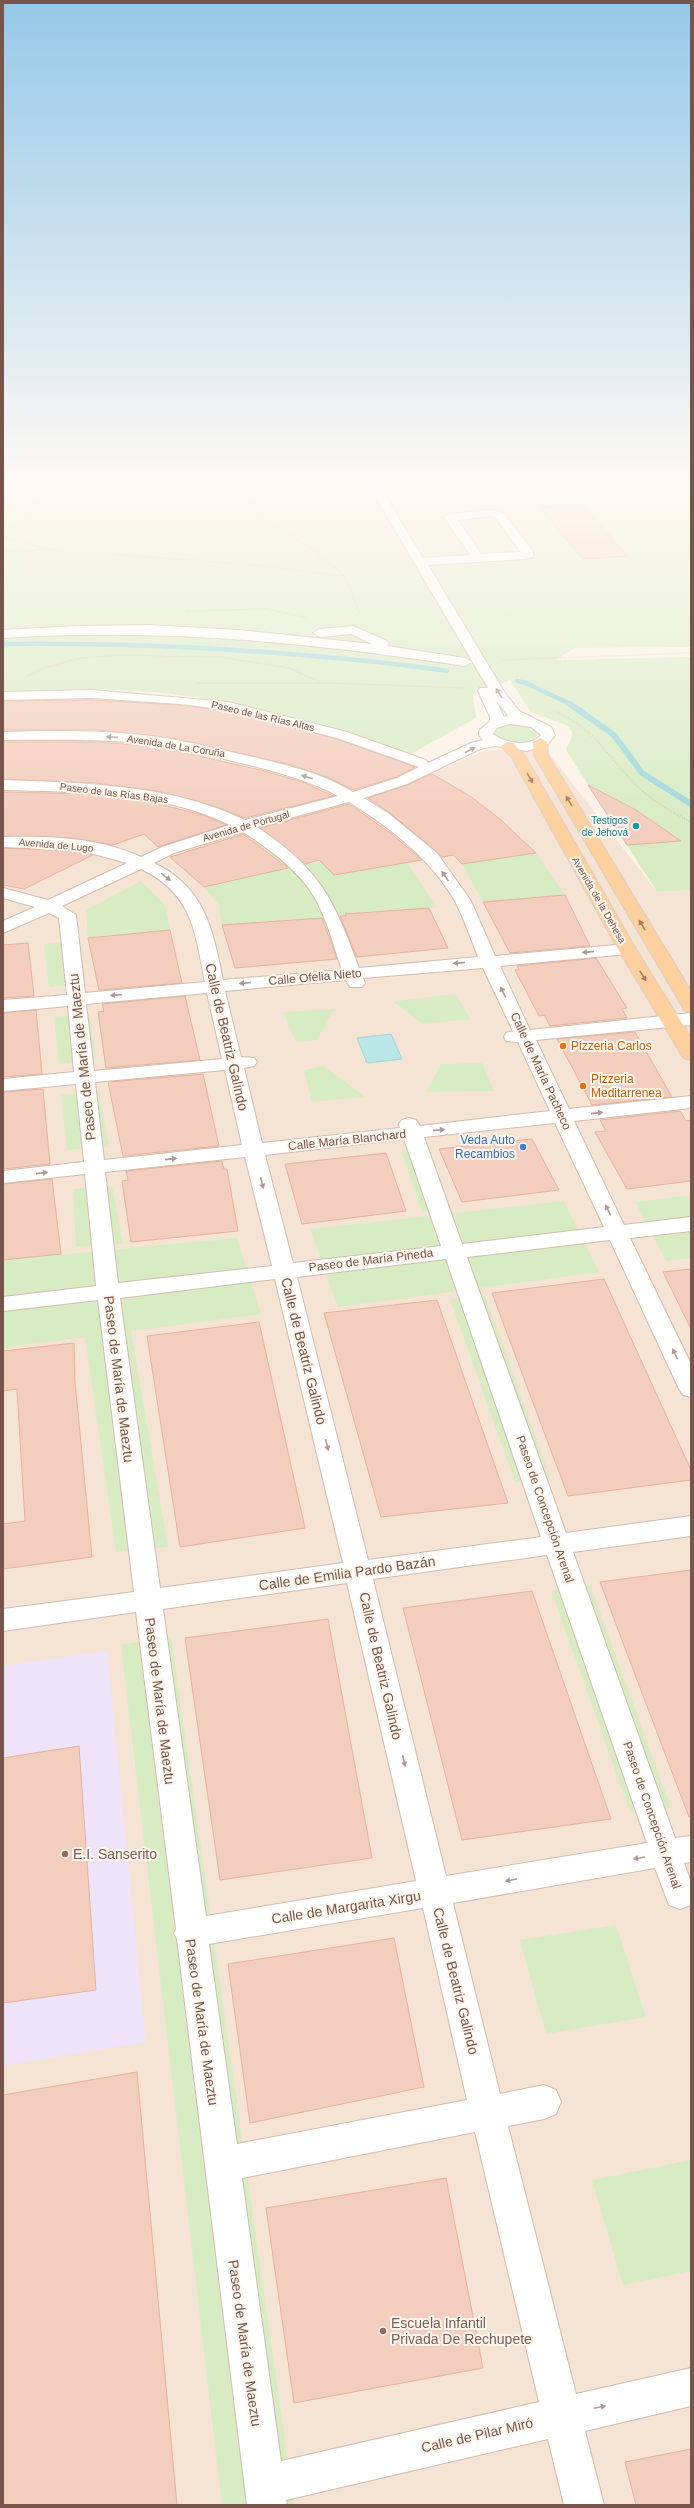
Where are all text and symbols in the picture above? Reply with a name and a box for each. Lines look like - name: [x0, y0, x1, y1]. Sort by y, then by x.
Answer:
- one-way arrow: [496, 687, 503, 699]
- street label: Paseo de las Rías Altas: [210, 699, 316, 733]
- street label: Avenida de La Coruña: [126, 733, 226, 759]
- one-way arrow: [106, 734, 118, 741]
- one-way arrow: [464, 746, 476, 753]
- one-way arrow: [526, 772, 533, 784]
- one-way arrow: [301, 774, 313, 780]
- street label: Paseo de las Rías Bajas: [59, 781, 169, 805]
- one-way arrow: [565, 795, 572, 807]
- street label: Avenida de Portugal: [201, 808, 291, 844]
- place label: Testigos de Jehová: [582, 815, 628, 838]
- marker: Testigos de Jehová: [631, 821, 641, 831]
- street label: Avenida de Lugo: [18, 836, 94, 854]
- street label: Avenida de la Dehesa: [570, 855, 628, 945]
- one-way arrow: [441, 871, 449, 882]
- one-way arrow: [160, 873, 171, 881]
- one-way arrow: [639, 919, 646, 931]
- one-way arrow: [582, 949, 594, 956]
- one-way arrow: [453, 960, 465, 967]
- street label: Calle de Beatriz Galindo: [202, 962, 252, 1113]
- street label: Calle Ofelia Nieto: [268, 966, 362, 988]
- one-way arrow: [640, 970, 647, 982]
- street label: Paseo de María de Maeztu: [65, 973, 99, 1141]
- one-way arrow: [239, 980, 251, 986]
- one-way arrow: [500, 986, 507, 998]
- one-way arrow: [110, 992, 122, 998]
- street label: Calle de María Pacheco: [508, 1010, 575, 1132]
- place label: Pizzeria Carlos: [571, 1039, 652, 1053]
- marker: Pizzeria Carlos: [558, 1041, 568, 1051]
- place label: Pizzeria Meditarrenea: [591, 1072, 662, 1100]
- marker: Pizzeria Meditarrenea: [578, 1081, 588, 1091]
- one-way arrow: [590, 1109, 603, 1116]
- street label: Calle María Blanchard: [287, 1127, 407, 1153]
- one-way arrow: [433, 1127, 446, 1133]
- place label: Veda Auto Recambios: [455, 1133, 515, 1161]
- marker: Veda Auto Recambios: [518, 1142, 528, 1152]
- one-way arrow: [165, 1156, 177, 1163]
- one-way arrow: [36, 1170, 48, 1176]
- one-way arrow: [259, 1176, 265, 1189]
- one-way arrow: [605, 1205, 611, 1216]
- street label: Paseo de María Pineda: [308, 1245, 434, 1275]
- street label: Calle de Beatriz Galindo: [278, 1276, 330, 1426]
- street label: Paseo de María de Maeztu: [101, 1295, 137, 1463]
- one-way arrow: [672, 1348, 678, 1359]
- street label: Paseo de Concepción Arenal: [513, 1434, 577, 1584]
- one-way arrow: [324, 1439, 330, 1451]
- street label: Calle de Emilia Pardo Bazán: [258, 1553, 436, 1593]
- street label: Calle de Beatriz Galindo: [356, 1591, 406, 1742]
- street label: Paseo de María de Maeztu: [142, 1617, 178, 1785]
- street label: Paseo de Concepción Arenal: [620, 1740, 684, 1890]
- one-way arrow: [401, 1755, 407, 1768]
- place label: E.I. Sanserito: [73, 1846, 157, 1862]
- marker: E.I. Sanserito: [60, 1849, 70, 1859]
- one-way arrow: [633, 1855, 645, 1861]
- one-way arrow: [505, 1877, 517, 1883]
- street label: Calle de Margarita Xirgu: [270, 1887, 422, 1927]
- street label: Calle de Beatriz Galindo: [430, 1906, 482, 2056]
- street label: Paseo de María de Maeztu: [182, 1938, 222, 2106]
- street label: Paseo de María de Maeztu: [225, 2259, 265, 2427]
- place label: Escuela Infantil Privada De Rechupete: [391, 2315, 532, 2347]
- marker: Escuela Infantil Privada De Rechupete: [378, 2326, 388, 2336]
- one-way arrow: [594, 2404, 606, 2410]
- street label: Calle de Pilar Miró: [419, 2414, 535, 2456]

